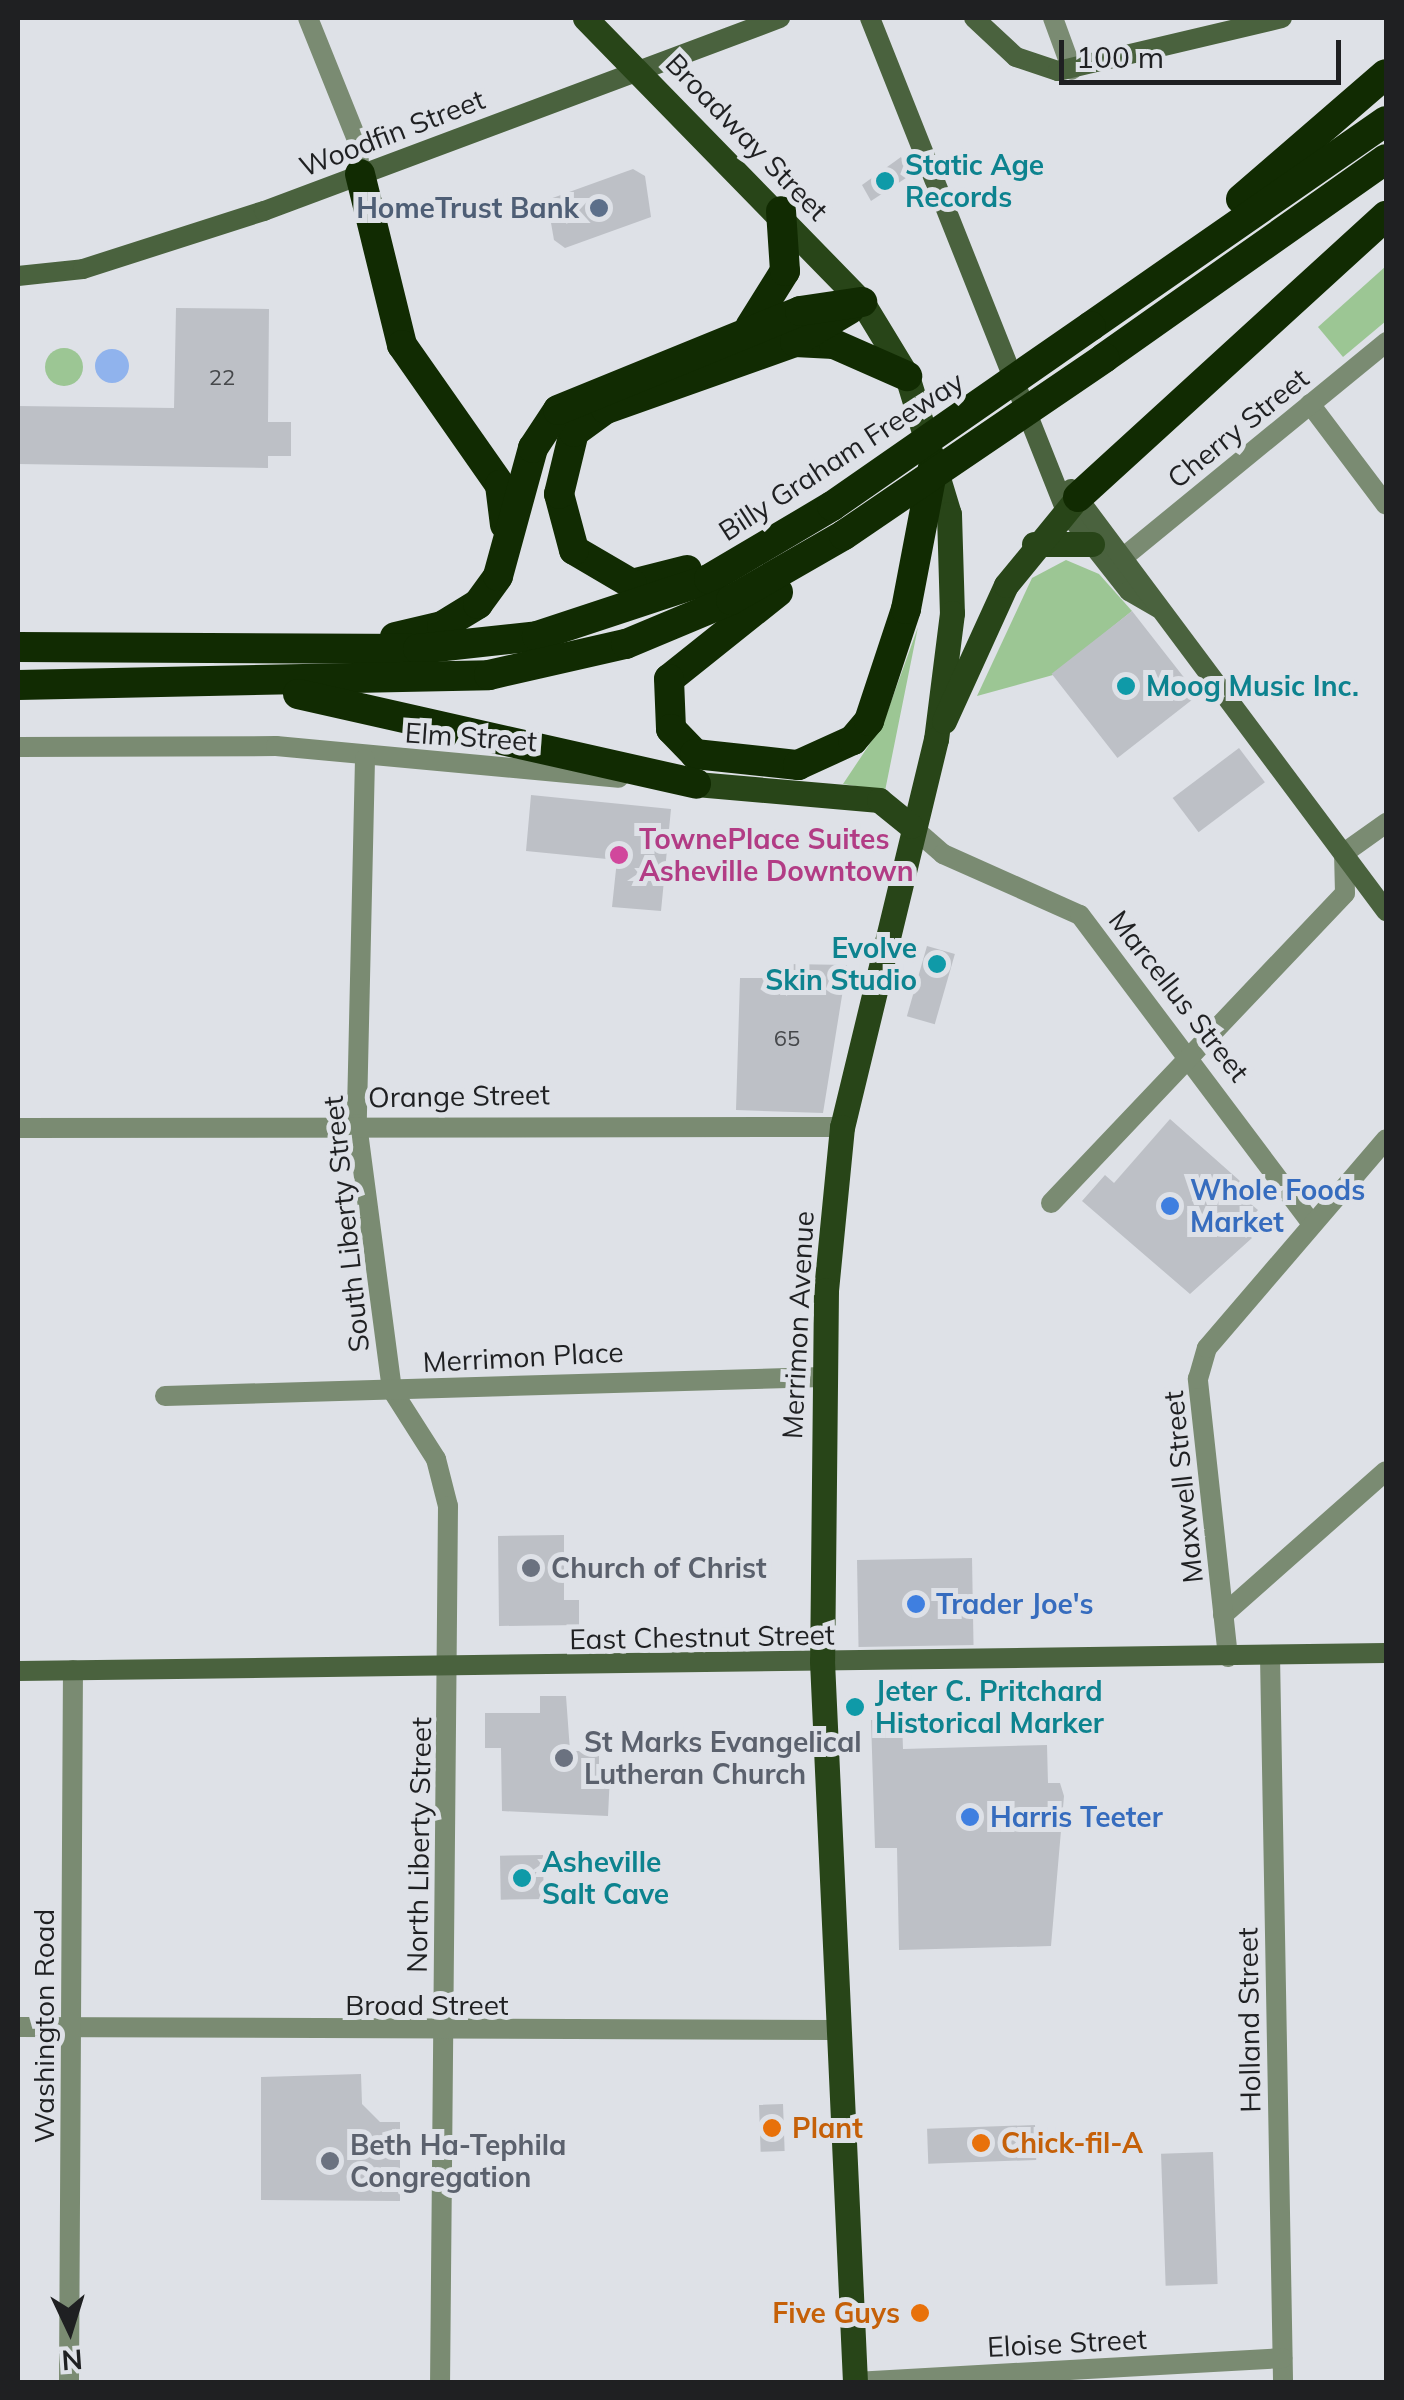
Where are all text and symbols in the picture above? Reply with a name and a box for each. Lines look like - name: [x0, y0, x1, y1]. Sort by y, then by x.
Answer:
- scale bar: [1064, 20, 1346, 82]
- text: 100 m: [1076, 38, 1164, 76]
- street label: Broadway Street: [659, 47, 835, 227]
- street label: Woodfin Street: [295, 82, 489, 184]
- place label: Static Age Records: [905, 148, 1044, 214]
- marker: Static Age Records: [874, 170, 896, 192]
- place label: HomeTrust Bank: [356, 191, 579, 225]
- marker: HomeTrust Bank: [588, 197, 610, 219]
- street label: Cherry Street: [1161, 361, 1315, 495]
- street label: Billy Graham Freeway: [712, 364, 970, 548]
- house number: 22: [209, 365, 235, 391]
- place label: Moog Music Inc.: [1146, 669, 1359, 703]
- marker: Moog Music Inc.: [1115, 675, 1137, 697]
- street label: Elm Street: [404, 716, 538, 758]
- place label: TownePlace Suites Asheville Downtown: [639, 822, 914, 888]
- marker: TownePlace Suites Asheville Downtown: [608, 844, 630, 866]
- street label: Marcellus Street: [1102, 904, 1256, 1088]
- place label: Evolve Skin Studio: [765, 931, 917, 997]
- marker: Evolve Skin Studio: [926, 953, 948, 975]
- house number: 65: [774, 1026, 800, 1052]
- street label: Orange Street: [368, 1078, 550, 1114]
- street label: South Liberty Street: [316, 1094, 376, 1354]
- place label: Whole Foods Market: [1190, 1173, 1365, 1239]
- marker: Whole Foods Market: [1159, 1195, 1181, 1217]
- street label: Merrimon Avenue: [775, 1210, 821, 1440]
- street label: Merrimon Place: [422, 1335, 624, 1379]
- street label: Maxwell Street: [1156, 1389, 1210, 1585]
- place label: Church of Christ: [551, 1551, 766, 1585]
- marker: Church of Christ: [520, 1557, 542, 1579]
- place label: Trader Joe's: [936, 1587, 1094, 1621]
- marker: Trader Joe's: [905, 1593, 927, 1615]
- street label: East Chestnut Street: [569, 1618, 835, 1656]
- place label: Jeter C. Pritchard Historical Marker: [875, 1674, 1104, 1740]
- marker: Jeter C. Pritchard Historical Marker: [844, 1696, 866, 1718]
- street label: North Liberty Street: [400, 1717, 438, 1973]
- place label: St Marks Evangelical Lutheran Church: [584, 1725, 862, 1791]
- marker: St Marks Evangelical Lutheran Church: [553, 1747, 575, 1769]
- place label: Harris Teeter: [990, 1800, 1163, 1834]
- marker: Harris Teeter: [959, 1806, 981, 1828]
- place label: Asheville Salt Cave: [542, 1845, 669, 1911]
- marker: Asheville Salt Cave: [511, 1867, 533, 1889]
- street label: Washington Road: [27, 1909, 61, 2143]
- street label: Holland Street: [1231, 1927, 1267, 2113]
- street label: Broad Street: [345, 1988, 509, 2022]
- place label: Plant: [792, 2111, 863, 2145]
- marker: Plant: [761, 2117, 783, 2139]
- place label: Chick-fil-A: [1001, 2126, 1143, 2160]
- place label: Beth Ha-Tephila Congregation: [350, 2128, 566, 2194]
- marker: Chick-fil-A: [970, 2132, 992, 2154]
- marker: Beth Ha-Tephila Congregation: [319, 2150, 341, 2172]
- north arrow: [20, 2280, 120, 2380]
- place label: Five Guys: [772, 2296, 900, 2330]
- marker: Five Guys: [909, 2302, 931, 2324]
- street label: Eloise Street: [986, 2322, 1148, 2364]
- text: N: [60, 2342, 84, 2379]

